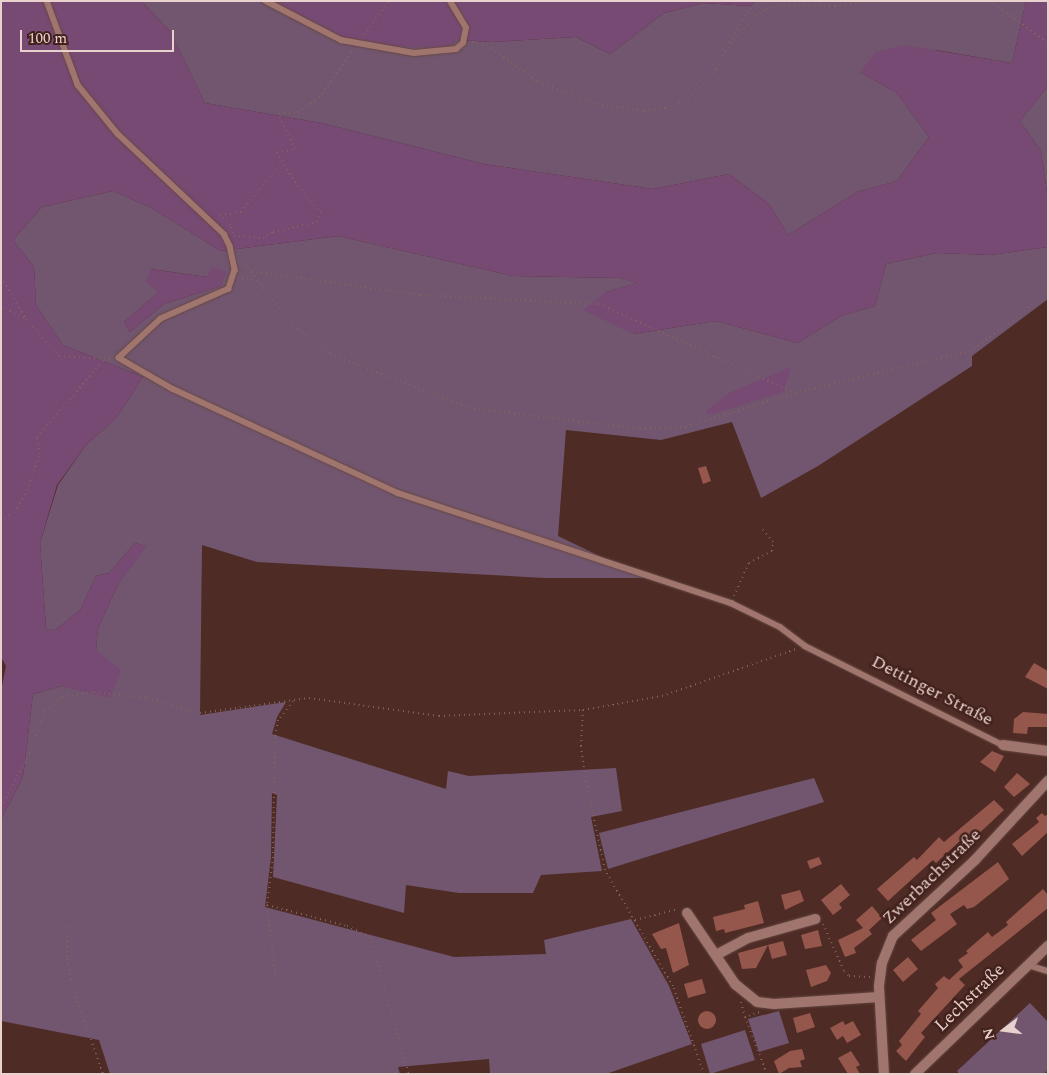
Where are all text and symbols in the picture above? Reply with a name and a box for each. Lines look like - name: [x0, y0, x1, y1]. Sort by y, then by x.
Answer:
- scale bar: [22, 20, 176, 52]
- text: 100 m: [28, 27, 67, 50]
- street label: Dettinger Straße: [868, 651, 996, 731]
- street label: Zwerbachstraße: [878, 825, 986, 929]
- street label: Lechstraße: [930, 959, 1010, 1037]
- north arrow: [979, 1005, 1029, 1055]
- text: N: [977, 1026, 1001, 1042]

